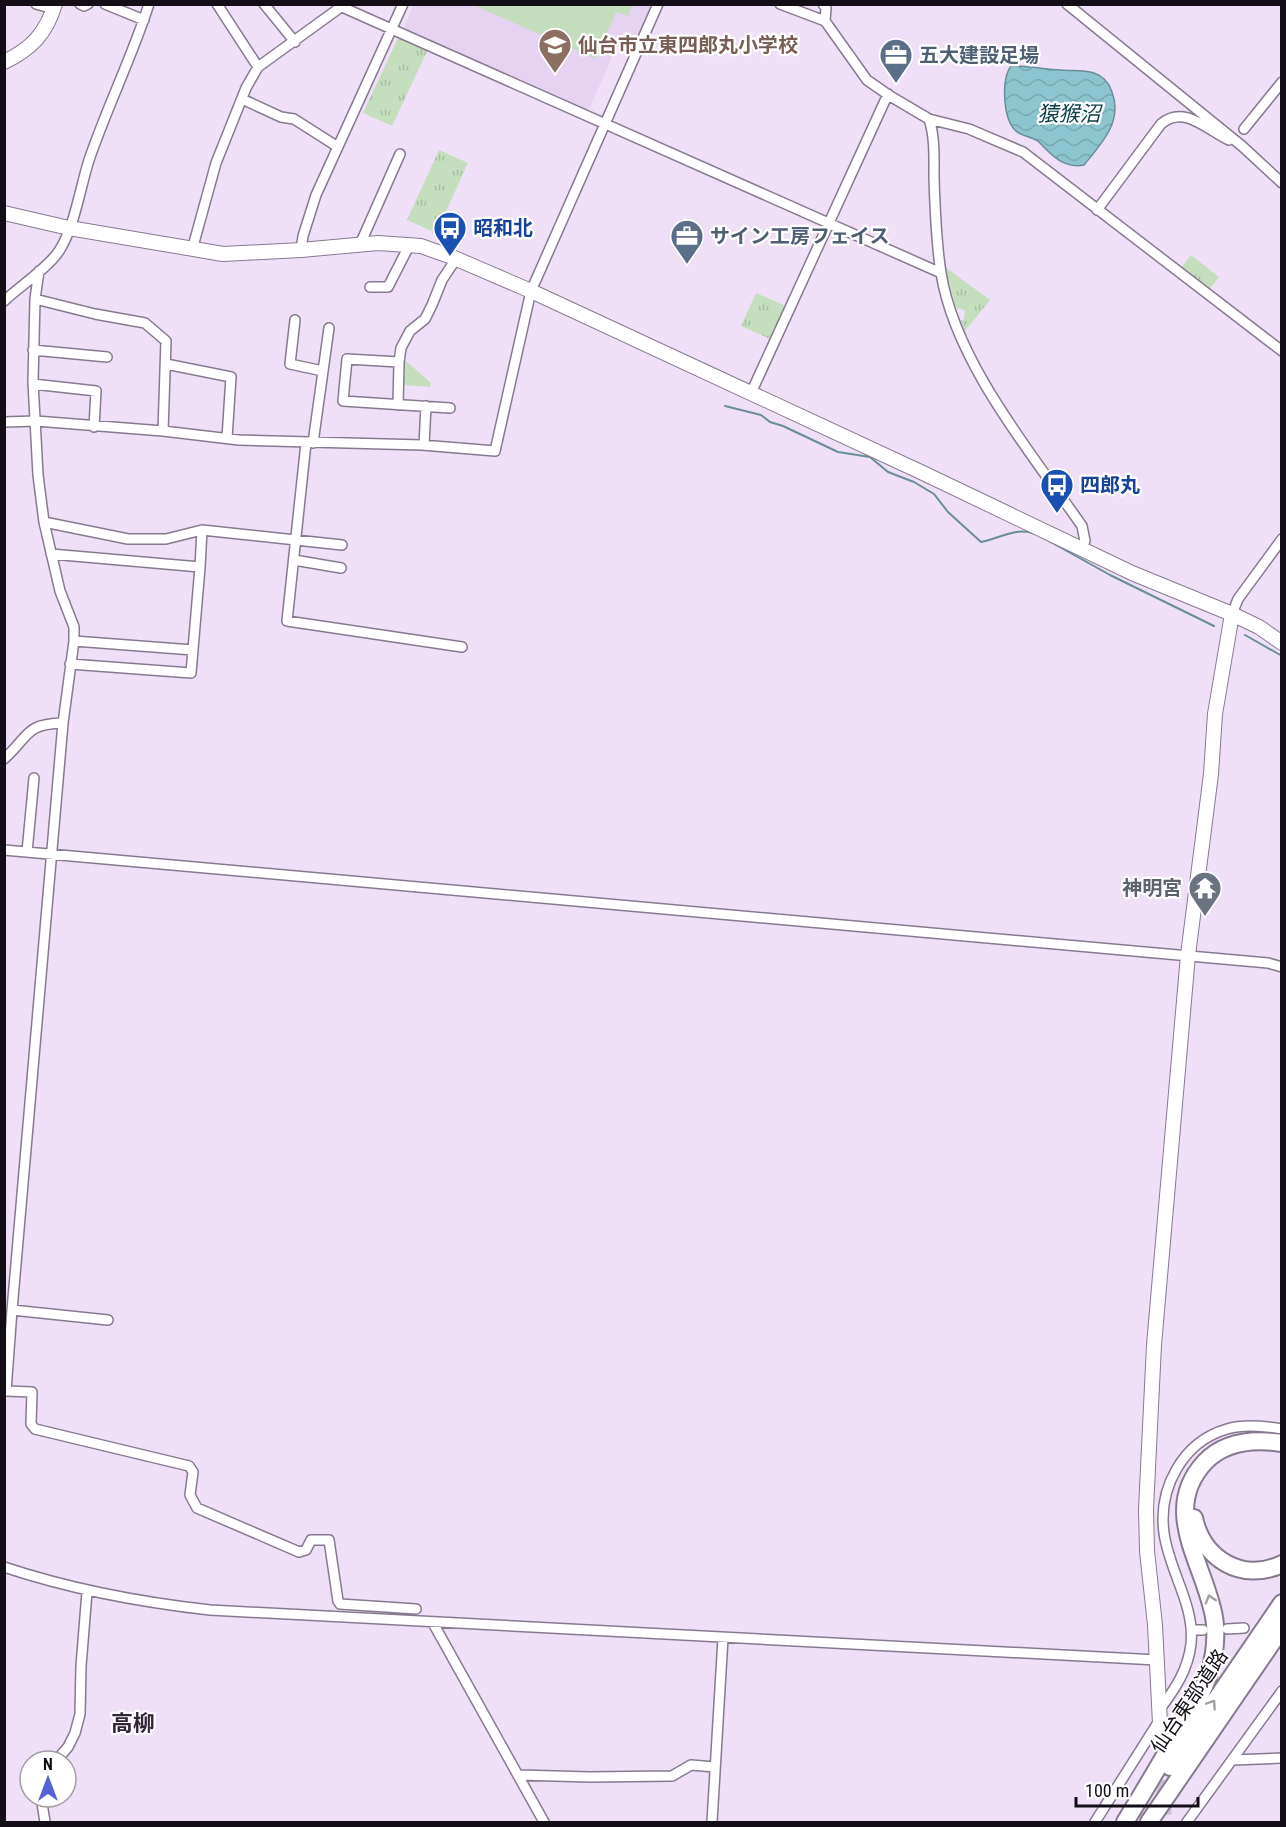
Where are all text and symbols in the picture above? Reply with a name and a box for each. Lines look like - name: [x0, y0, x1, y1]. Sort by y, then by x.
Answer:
- school or university icon: 仙台市立東四郎丸小学校: [537, 27, 573, 74]
- place label: 仙台市立東四郎丸小学校: [578, 33, 798, 57]
- office icon: 五大建設足場: [878, 37, 914, 84]
- place label: 五大建設足場: [919, 43, 1039, 67]
- water label: 猿猴沼: [1038, 102, 1103, 126]
- bus stop icon: 昭和北: [432, 210, 468, 257]
- place label: 昭和北: [473, 216, 533, 240]
- office icon: サイン工房フェイス: [669, 218, 705, 265]
- place label: サイン工房フェイス: [710, 224, 889, 248]
- bus stop icon: 四郎丸: [1039, 467, 1075, 514]
- place label: 四郎丸: [1080, 473, 1140, 497]
- temple icon: 神明宮: [1187, 870, 1223, 917]
- place label: 神明宮: [1122, 876, 1182, 900]
- one-way arrow: [1205, 1594, 1217, 1605]
- street label: 仙台東部道路: [1145, 1645, 1233, 1757]
- one-way arrow: [1205, 1700, 1216, 1711]
- district label: 高柳: [111, 1711, 155, 1736]
- north arrow: [18, 1749, 78, 1809]
- text: N: [43, 1755, 53, 1774]
- scale bar: [1076, 1770, 1198, 1808]
- text: 100 m: [1085, 1780, 1129, 1801]

